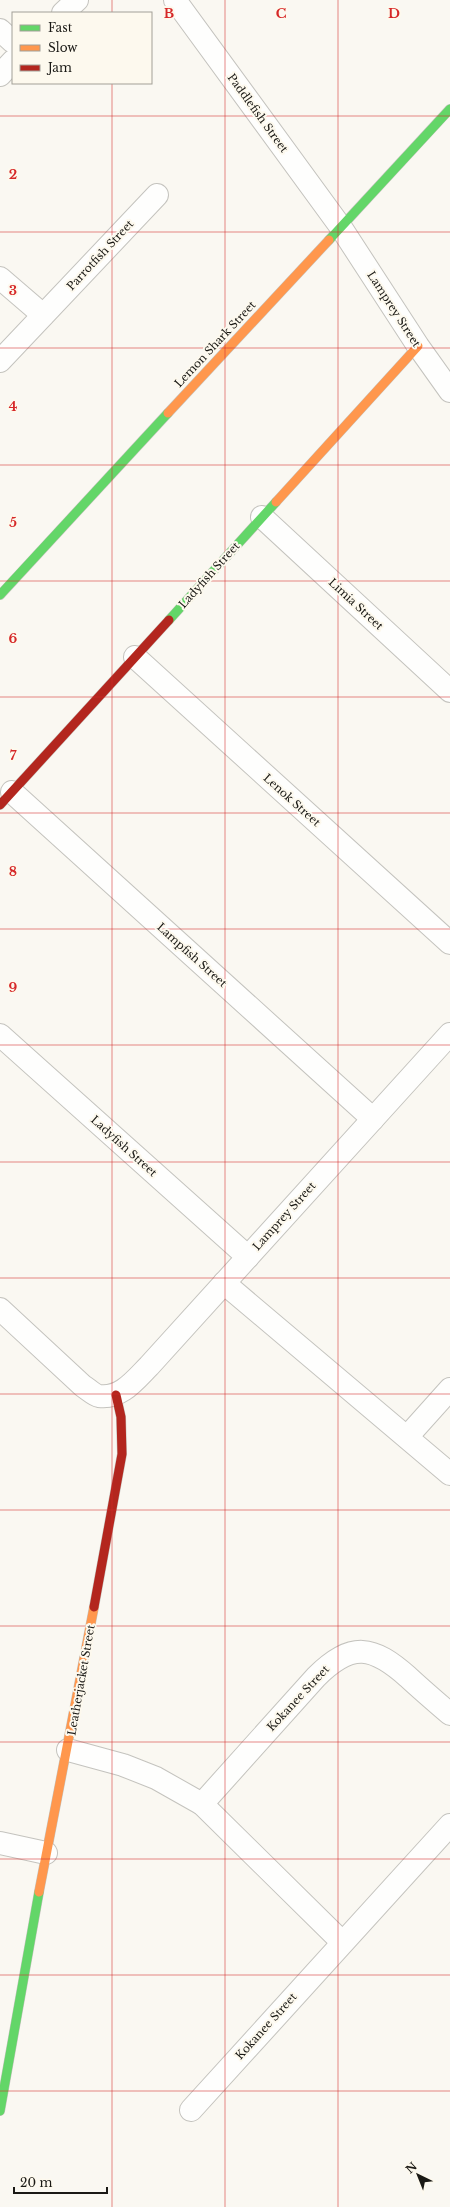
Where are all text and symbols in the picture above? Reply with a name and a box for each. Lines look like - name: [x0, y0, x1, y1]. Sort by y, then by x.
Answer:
- text: B: [164, 5, 174, 22]
- text: C: [276, 5, 287, 22]
- text: D: [388, 5, 400, 22]
- legend: [12, 12, 152, 84]
- text: Fast: [48, 20, 73, 35]
- text: Slow: [48, 40, 78, 55]
- text: Jam: [46, 60, 72, 75]
- street label: Paddlefish Street: [225, 71, 292, 156]
- text: 2: [9, 166, 17, 183]
- street label: Parrotfish Street: [64, 216, 137, 293]
- street label: Lamprey Street: [364, 268, 424, 350]
- text: 3: [9, 282, 17, 299]
- street label: Lemon Shark Street: [171, 297, 259, 390]
- text: 4: [9, 398, 18, 415]
- text: 5: [9, 514, 17, 531]
- street label: Ladyfish Street: [176, 538, 243, 611]
- street label: Limia Street: [326, 575, 387, 633]
- text: 6: [9, 630, 18, 647]
- text: 7: [10, 747, 17, 764]
- street label: Lenok Street: [261, 771, 324, 830]
- text: 8: [9, 863, 17, 880]
- street label: Lampfish Street: [154, 920, 230, 991]
- text: 9: [9, 979, 18, 996]
- street label: Ladyfish Street: [88, 1113, 161, 1180]
- street label: Lamprey Street: [249, 1178, 319, 1253]
- street label: Leatherjacket Street: [64, 1623, 98, 1736]
- street label: Kokanee Street: [264, 1662, 333, 1734]
- street label: Kokanee Street: [232, 1989, 300, 2062]
- north arrow: [398, 2155, 438, 2195]
- text: N: [403, 2159, 420, 2176]
- scale bar: [14, 2169, 107, 2195]
- text: 20 m: [20, 2175, 52, 2190]

